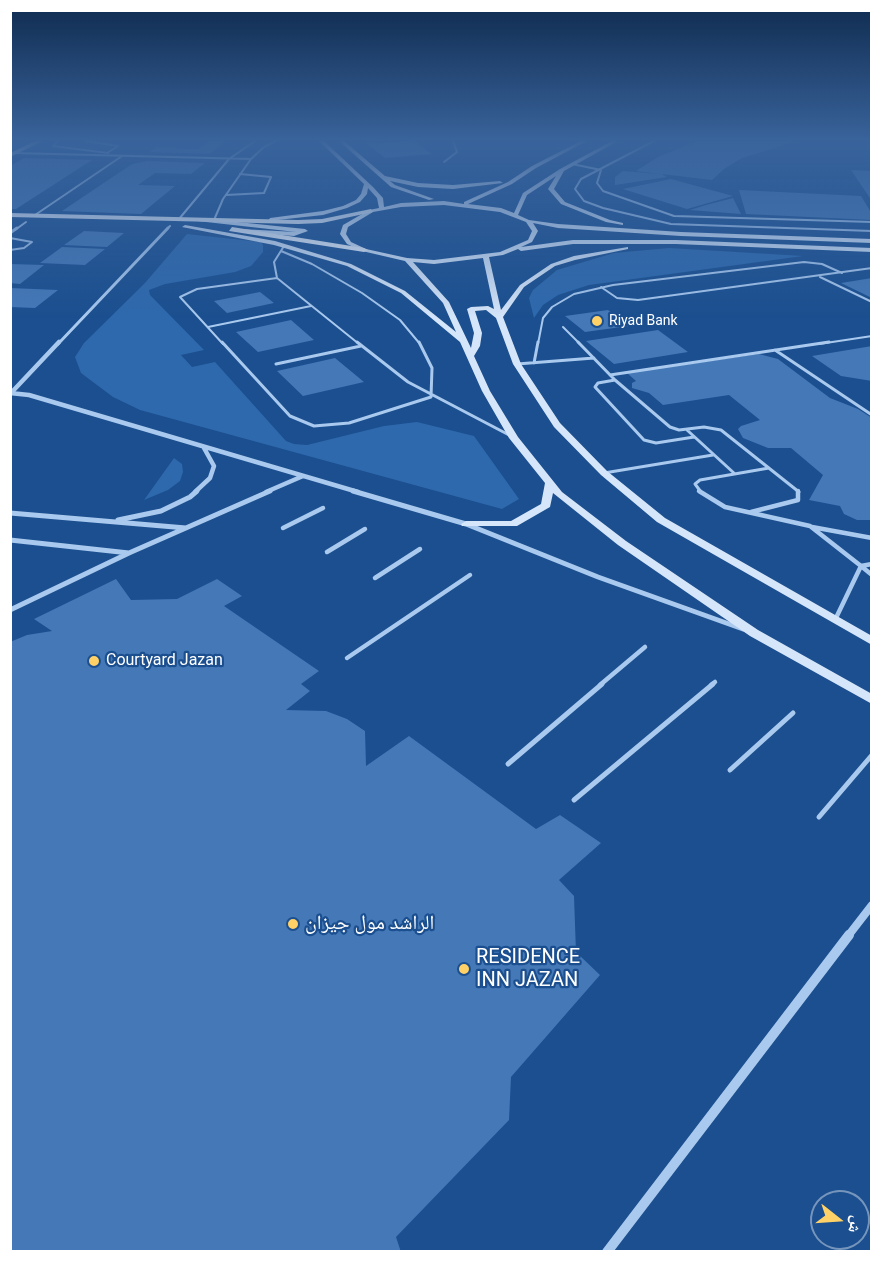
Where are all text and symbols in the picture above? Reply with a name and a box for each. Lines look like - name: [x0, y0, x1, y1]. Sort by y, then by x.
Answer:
- place label: Riyad Bank: [609, 313, 678, 329]
- marker: Riyad Bank: [590, 314, 604, 328]
- place label: Courtyard Jazan: [106, 651, 223, 671]
- marker: Courtyard Jazan: [87, 654, 101, 668]
- place label: الراشد مول جيزان: [305, 912, 434, 936]
- marker: الراشد مول جيزان: [286, 917, 300, 931]
- place label: RESIDENCE INN JAZAN: [476, 946, 580, 993]
- marker: RESIDENCE INN JAZAN: [457, 962, 471, 976]
- north arrow: [810, 1190, 870, 1250]
- text: ش: [844, 1214, 867, 1236]

